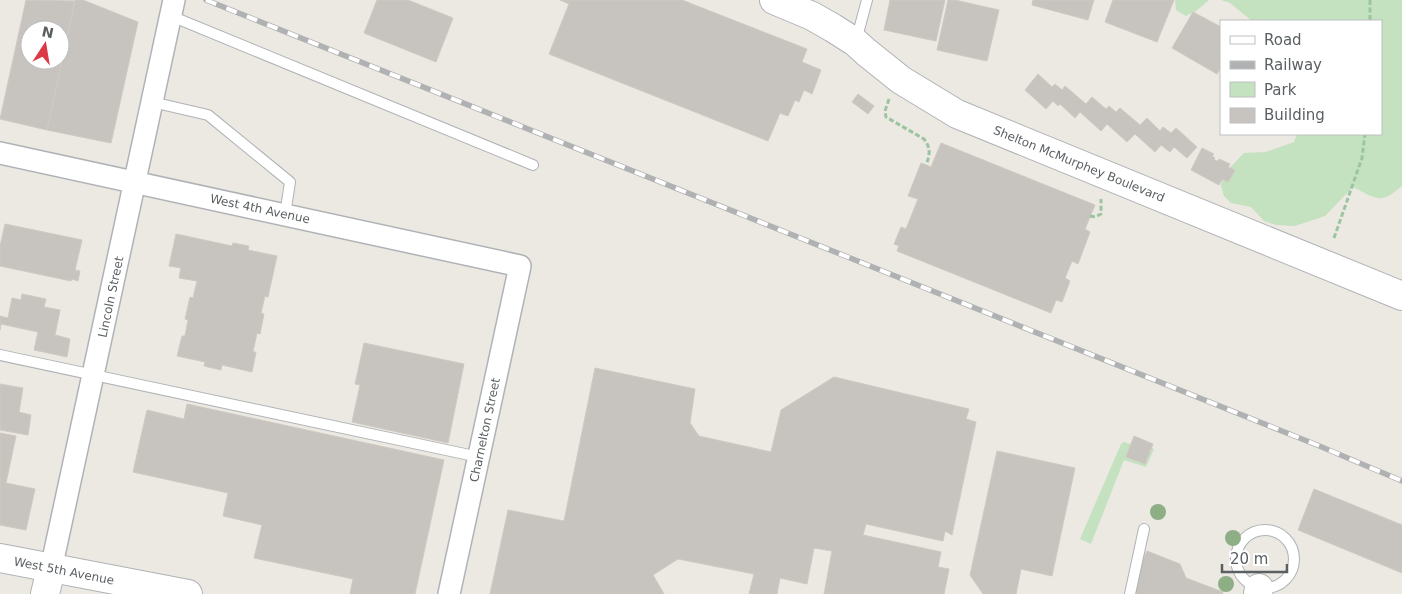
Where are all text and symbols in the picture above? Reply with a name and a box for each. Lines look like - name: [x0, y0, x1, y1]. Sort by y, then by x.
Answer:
- north arrow: [20, 20, 70, 70]
- legend: [1220, 20, 1382, 135]
- text: N: [40, 23, 55, 41]
- text: Road: [1264, 31, 1302, 49]
- text: Railway: [1264, 56, 1322, 74]
- text: Park: [1264, 81, 1297, 99]
- text: Building: [1264, 106, 1325, 124]
- street label: Shelton McMurphey Boulevard: [991, 123, 1167, 205]
- street label: West 4th Avenue: [209, 192, 311, 226]
- street label: Lincoln Street: [96, 255, 127, 339]
- street label: Charnelton Street: [467, 376, 503, 483]
- scale bar: [1222, 542, 1287, 574]
- text: 20 m: [1230, 550, 1268, 568]
- street label: West 5th Avenue: [13, 554, 115, 588]

